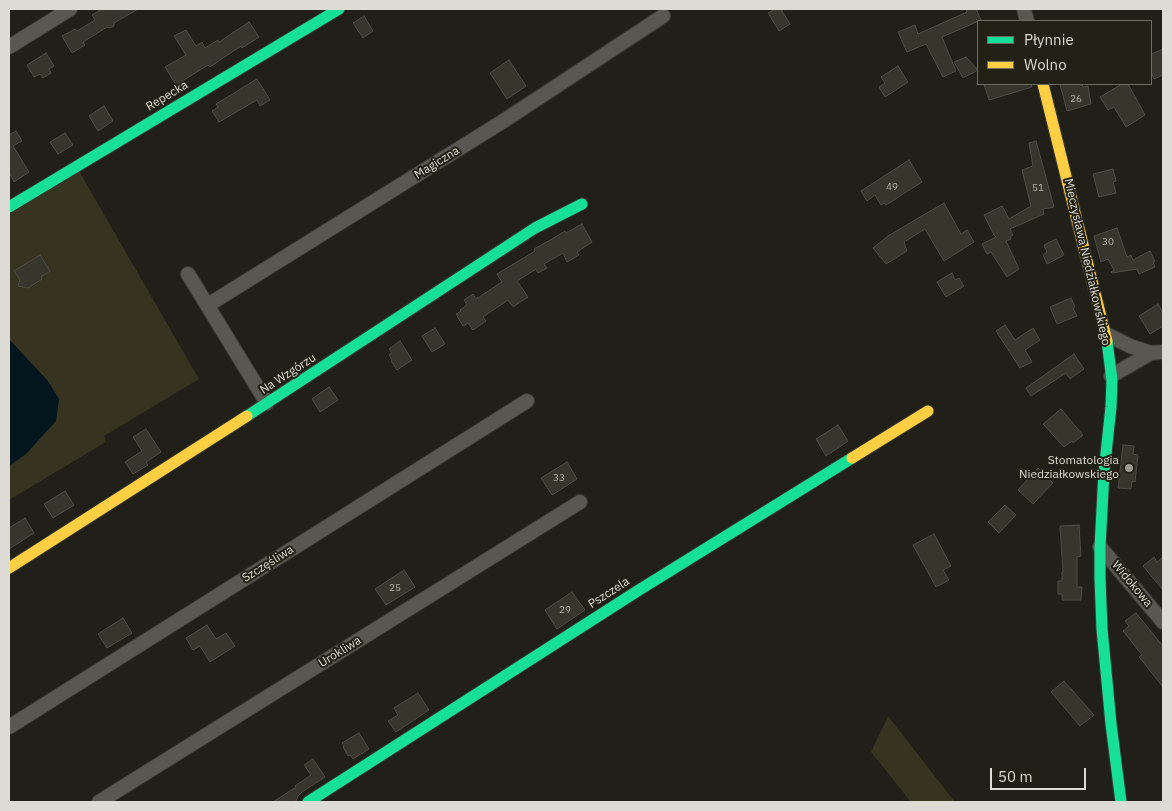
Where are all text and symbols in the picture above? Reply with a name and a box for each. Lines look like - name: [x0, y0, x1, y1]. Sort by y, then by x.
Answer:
- legend: [977, 20, 1152, 85]
- text: Płynnie: [1024, 30, 1074, 49]
- text: Wolno: [1024, 55, 1067, 74]
- street label: Repecka: [143, 78, 191, 114]
- house number: 26: [1070, 93, 1082, 105]
- street label: Magiczna: [412, 144, 462, 182]
- street label: Mieczysława Niedziałkowskiego: [1061, 177, 1113, 347]
- house number: 49: [886, 181, 898, 193]
- house number: 51: [1032, 182, 1044, 194]
- house number: 30: [1102, 236, 1114, 248]
- street label: Na Wzgórzu: [257, 351, 319, 397]
- place label: Stomatologia Niedziałkowskiego: [1019, 454, 1119, 482]
- marker: Stomatologia Niedziałkowskiego: [1123, 462, 1135, 474]
- house number: 33: [553, 472, 565, 484]
- street label: Szczęśliwa: [240, 542, 296, 586]
- street label: Widokowa: [1109, 558, 1155, 610]
- street label: Pszczela: [586, 574, 632, 612]
- house number: 25: [389, 582, 401, 594]
- house number: 29: [559, 604, 571, 616]
- street label: Urokliwa: [316, 633, 364, 671]
- scale bar: [992, 758, 1088, 790]
- text: 50 m: [998, 767, 1033, 786]

